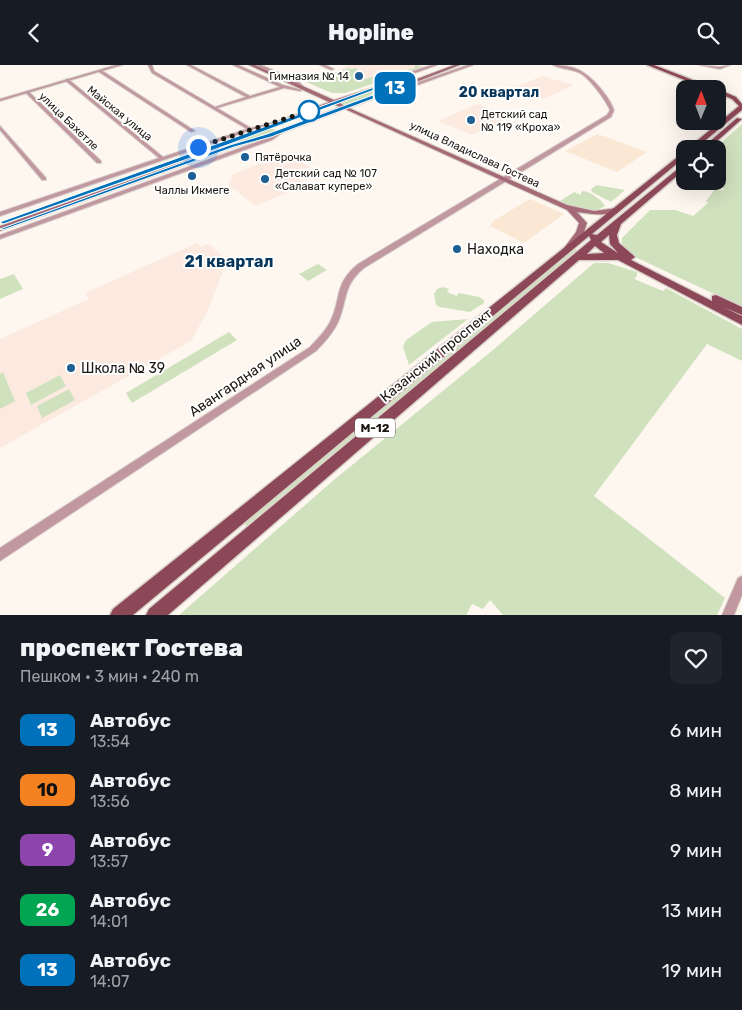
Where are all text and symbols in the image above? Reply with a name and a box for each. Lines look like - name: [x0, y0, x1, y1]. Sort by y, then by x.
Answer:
- icon: back: [20, 19, 48, 47]
- text: Hopline: [328, 19, 414, 46]
- icon: search: [694, 19, 722, 47]
- place label: Гимназия № 14: [269, 70, 349, 83]
- marker: Гимназия № 14: [353, 70, 365, 82]
- line badge: 13: [372, 72, 418, 104]
- text: 13: [385, 77, 405, 99]
- north arrow: [676, 80, 726, 130]
- map controls: [676, 80, 726, 190]
- street label: Майская улица: [85, 83, 155, 144]
- district label: 20 квартал: [459, 84, 539, 101]
- street label: улица Бахетле: [36, 90, 101, 153]
- unlabelled marker: [298, 100, 320, 122]
- place label: Детский сад № 119 «Кроха»: [481, 108, 561, 134]
- marker: Детский сад № 119 «Кроха»: [465, 114, 477, 126]
- street label: улица Владислава Гостева: [408, 119, 542, 190]
- your location: [186, 135, 211, 160]
- button: locate: [676, 140, 726, 190]
- marker: Пятёрочка: [239, 151, 251, 163]
- place label: Пятёрочка: [255, 151, 312, 164]
- place label: Детский сад № 107 «Салават купере»: [275, 167, 377, 193]
- marker: Чаллы Икмеге: [186, 170, 198, 182]
- marker: Детский сад № 107 «Салават купере»: [259, 173, 271, 185]
- place label: Чаллы Икмеге: [154, 184, 230, 197]
- place label: Находка: [467, 241, 524, 258]
- marker: Находка: [451, 243, 463, 255]
- district label: 21 квартал: [185, 252, 273, 271]
- street label: Казанский проспект: [377, 305, 496, 406]
- street label: Авангардная улица: [186, 333, 305, 420]
- place label: Школа № 39: [81, 360, 165, 377]
- marker: Школа № 39: [65, 362, 77, 374]
- road number: М-12: [355, 418, 395, 437]
- button: heart: [670, 632, 722, 684]
- text: проспект Гостева: [20, 634, 243, 662]
- text: Пешком · 3 мин · 240 m: [20, 667, 199, 686]
- text: Автобус: [90, 709, 171, 732]
- text: 13: [37, 719, 58, 741]
- text: 6 мин: [670, 719, 722, 742]
- text: 13:54: [90, 732, 130, 751]
- text: Автобус: [90, 769, 171, 792]
- text: 10: [37, 779, 58, 801]
- text: 8 мин: [669, 779, 722, 802]
- text: 13:56: [90, 792, 130, 811]
- text: Автобус: [90, 829, 171, 852]
- text: 9: [42, 839, 53, 861]
- text: 9 мин: [670, 839, 722, 862]
- text: 13:57: [90, 852, 128, 871]
- text: Автобус: [90, 889, 171, 912]
- text: 26: [36, 899, 59, 921]
- text: 13 мин: [662, 899, 722, 922]
- text: 14:01: [90, 912, 128, 931]
- text: Автобус: [90, 949, 171, 972]
- text: 13: [37, 959, 58, 981]
- text: 19 мин: [662, 959, 722, 982]
- text: 14:07: [90, 972, 129, 991]

